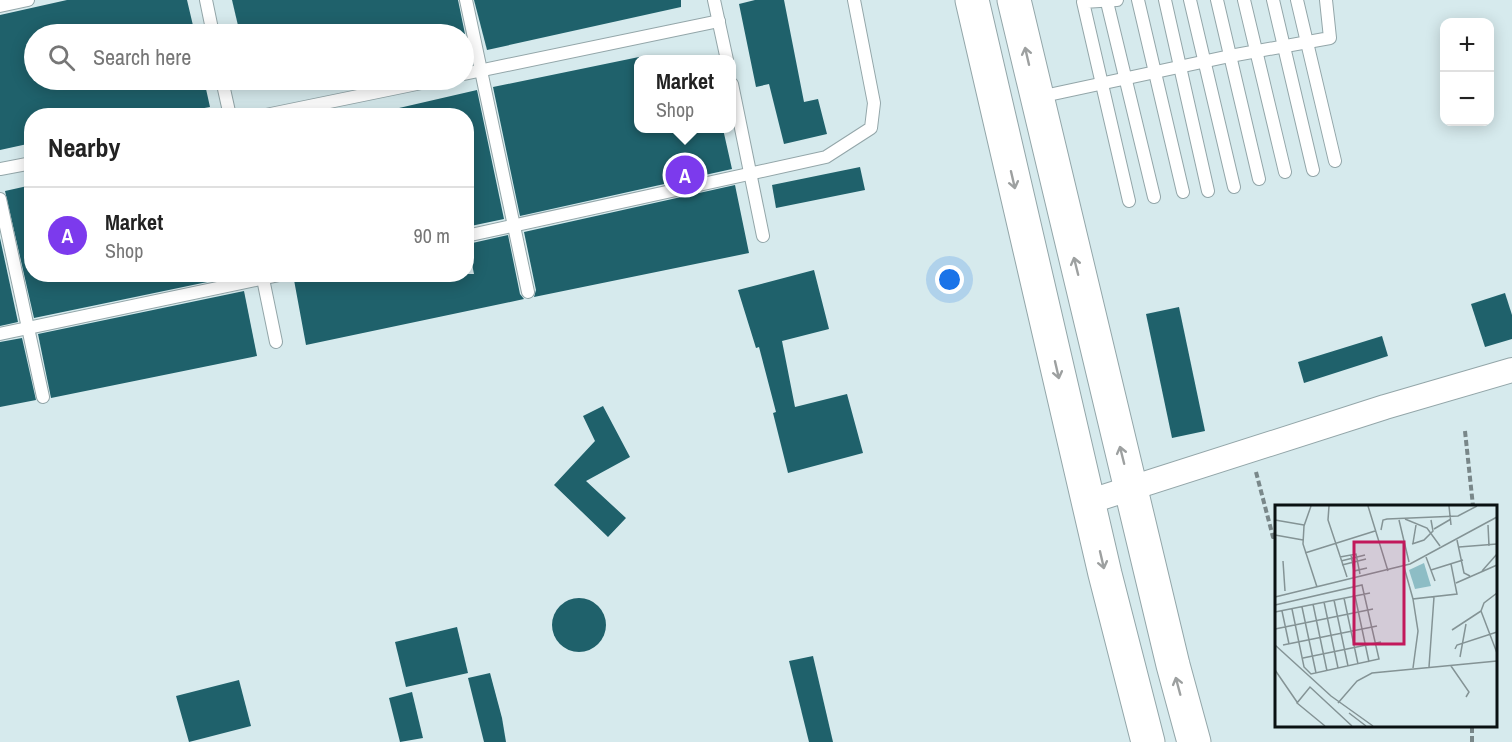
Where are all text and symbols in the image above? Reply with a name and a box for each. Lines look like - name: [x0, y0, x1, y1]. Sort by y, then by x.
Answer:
- map controls: [1440, 18, 1494, 126]
- button: +: [1440, 18, 1494, 72]
- search box: [24, 24, 474, 90]
- icon: search: [45, 41, 78, 74]
- text: Search here: [93, 42, 191, 72]
- one-way arrow: [1021, 46, 1032, 66]
- popup: [634, 55, 736, 133]
- text: Market: [656, 66, 714, 96]
- button: −: [1440, 72, 1494, 126]
- text: Shop: [656, 96, 694, 123]
- text: Nearby: [48, 130, 120, 165]
- pin: A: [666, 152, 704, 198]
- one-way arrow: [1008, 170, 1020, 189]
- text: Market: [105, 207, 163, 237]
- text: A: [62, 222, 73, 249]
- text: 90 m: [414, 222, 450, 249]
- text: Shop: [105, 237, 143, 264]
- one-way arrow: [1070, 257, 1082, 276]
- your location: [935, 265, 964, 294]
- one-way arrow: [1052, 360, 1064, 379]
- one-way arrow: [1116, 446, 1128, 465]
- inset map: [1275, 505, 1497, 727]
- one-way arrow: [1096, 550, 1108, 569]
- one-way arrow: [1172, 677, 1184, 696]

